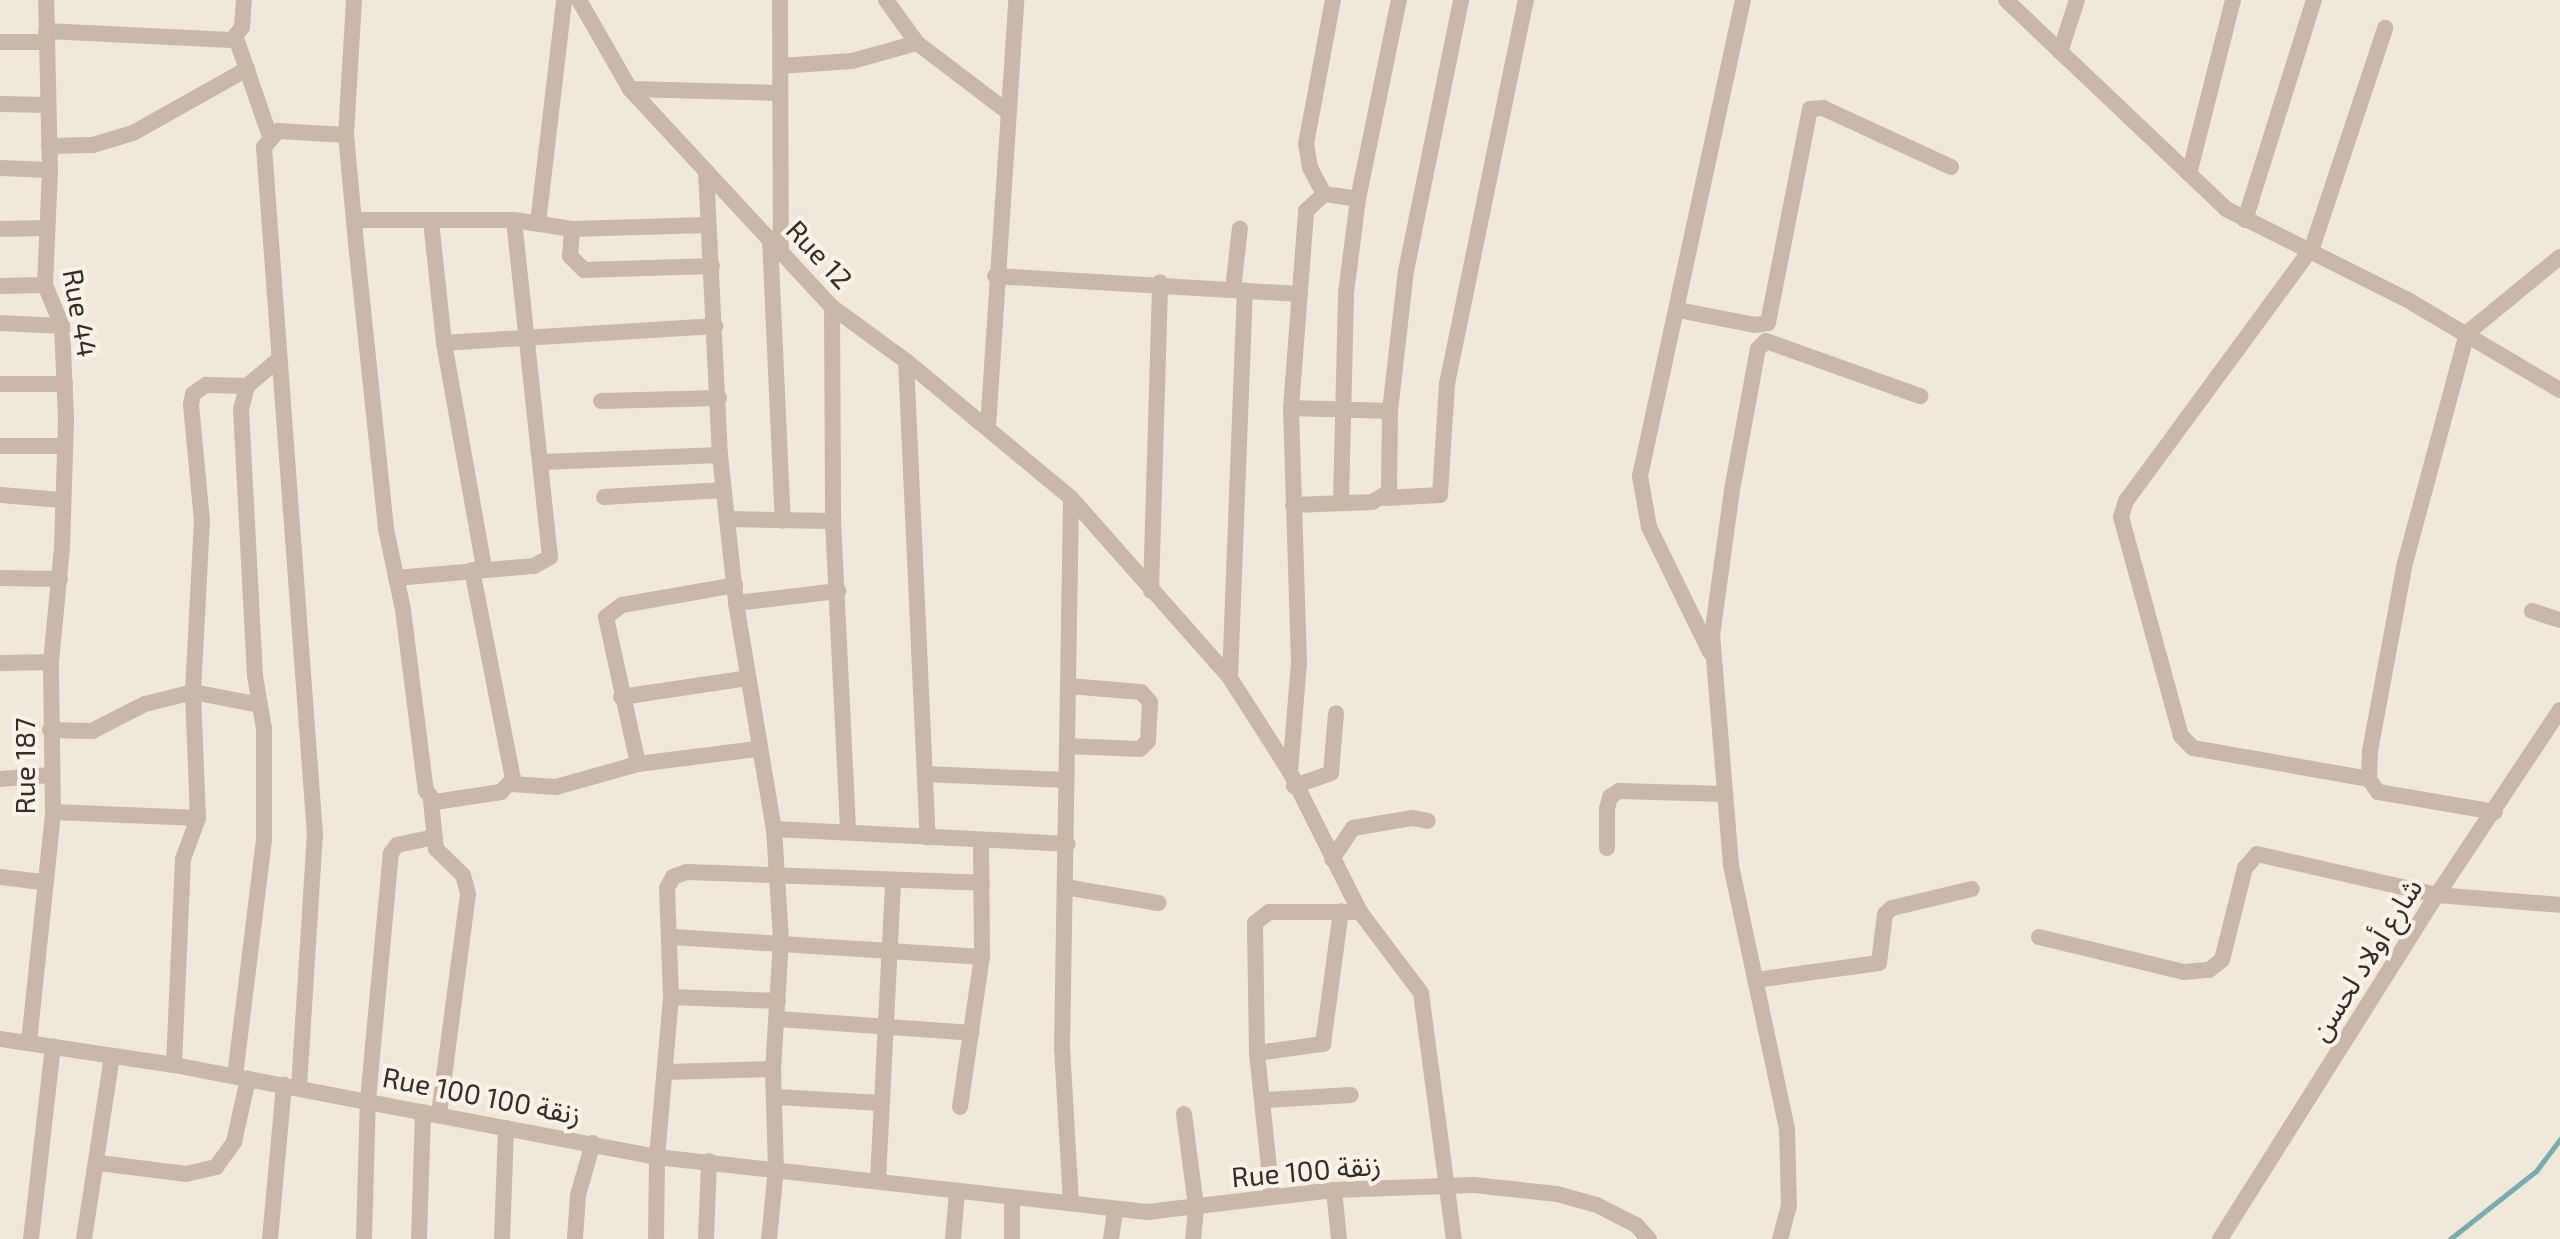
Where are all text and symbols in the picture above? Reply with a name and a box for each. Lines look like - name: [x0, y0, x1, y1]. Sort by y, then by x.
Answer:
- street label: Rue 12: [780, 213, 860, 295]
- street label: Rue 44: [57, 266, 105, 360]
- street label: Rue 187: [7, 717, 41, 815]
- street label: شارع أولاد لحسن: [2302, 872, 2428, 1046]
- street label: Rue 100 زنقة 100: [380, 1059, 584, 1131]
- street label: Rue 100 زنقة: [1230, 1147, 1382, 1193]

